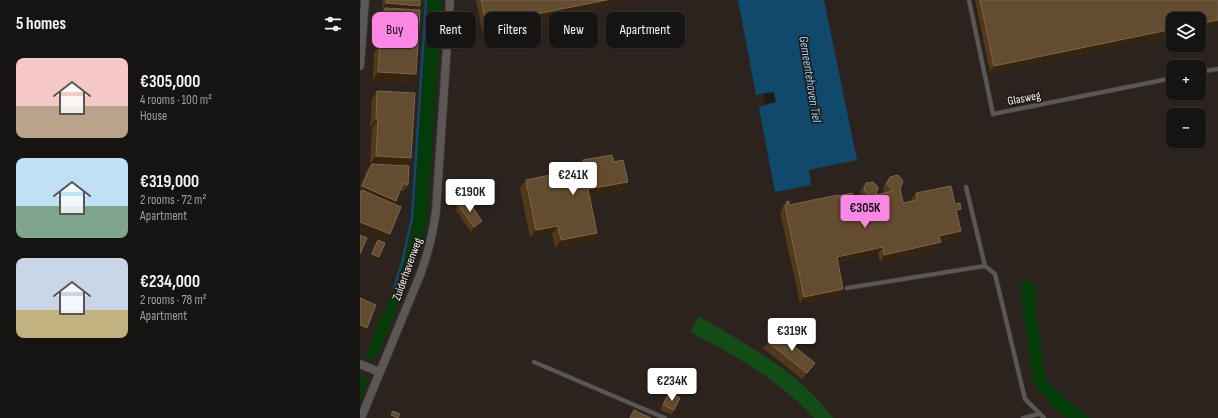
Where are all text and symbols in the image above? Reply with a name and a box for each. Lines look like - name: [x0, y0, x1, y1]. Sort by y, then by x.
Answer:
- chip: Buy: [372, 12, 418, 48]
- chip: Rent: [426, 12, 476, 48]
- chip: Filters: [484, 12, 541, 48]
- chip: New: [549, 12, 598, 48]
- chip: Apartment: [606, 12, 685, 48]
- map controls: [1166, 12, 1206, 148]
- button: layers: [1166, 12, 1206, 52]
- icon: filters: [322, 13, 344, 35]
- text: 5 homes: [16, 14, 66, 34]
- water label: Gemeentehaven Tiel: [795, 35, 825, 124]
- button: +: [1166, 60, 1206, 100]
- text: €305,000: [140, 72, 200, 92]
- icon: home: [48, 74, 96, 122]
- street label: Glasweg: [1006, 88, 1042, 109]
- text: 4 rooms · 100 m²: [140, 92, 212, 108]
- text: House: [140, 108, 167, 124]
- button: −: [1166, 108, 1206, 148]
- pin: €241K: [545, 162, 601, 196]
- text: €241K: [558, 167, 588, 183]
- text: €319,000: [140, 172, 199, 192]
- icon: home: [48, 174, 96, 222]
- pin: €190K: [442, 179, 498, 213]
- text: €190K: [455, 184, 485, 200]
- text: 2 rooms · 72 m²: [140, 192, 206, 208]
- pin: €305K: [837, 195, 893, 229]
- text: €305K: [849, 200, 881, 216]
- text: Apartment: [140, 208, 187, 224]
- street label: Zuiderhavenweg: [389, 235, 426, 303]
- text: €234,000: [140, 272, 200, 292]
- icon: home: [48, 274, 96, 322]
- text: 2 rooms · 78 m²: [140, 292, 207, 308]
- text: Apartment: [140, 308, 187, 324]
- pin: €319K: [764, 318, 820, 352]
- text: €319K: [777, 323, 807, 339]
- pin: €234K: [644, 368, 700, 402]
- text: €234K: [657, 373, 687, 389]

